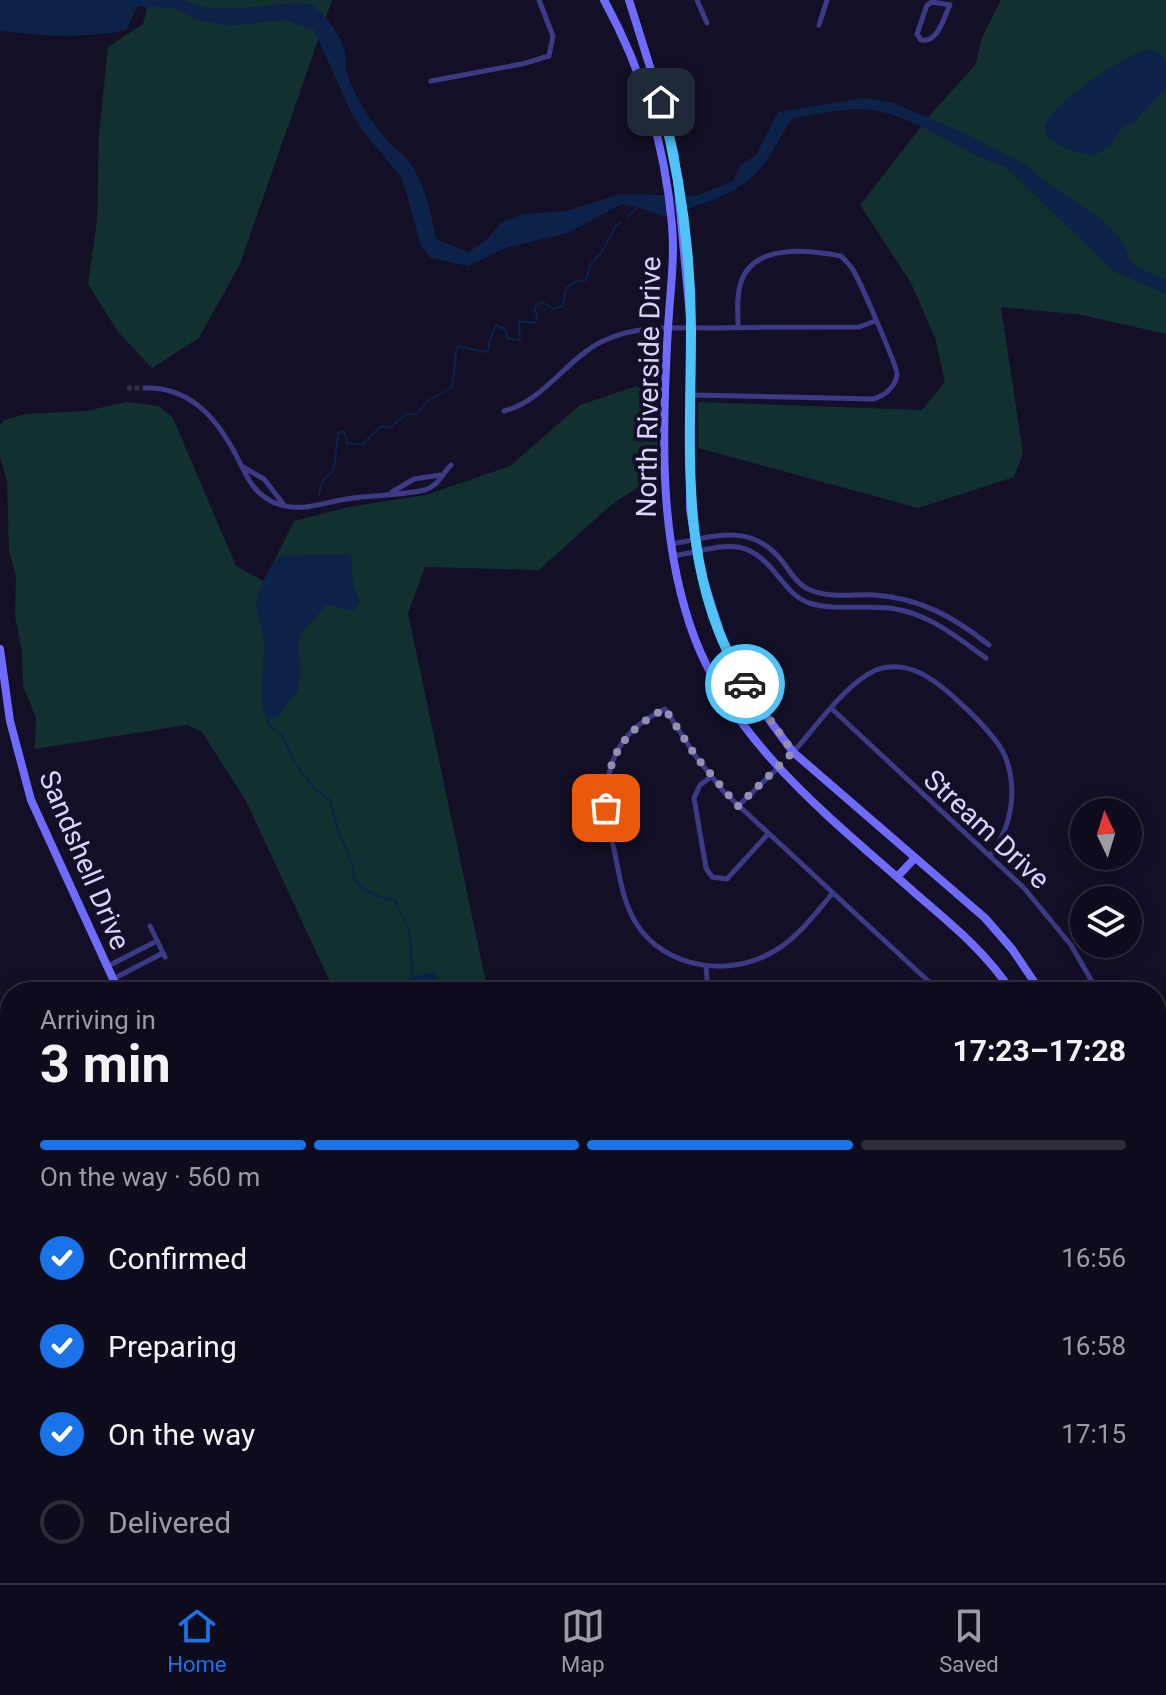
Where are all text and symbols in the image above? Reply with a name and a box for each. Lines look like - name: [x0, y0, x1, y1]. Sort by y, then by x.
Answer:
- pin: [627, 68, 695, 136]
- icon: home: [639, 80, 683, 124]
- street label: North Riverside Drive: [630, 256, 667, 518]
- courier: [705, 644, 785, 724]
- icon: car: [723, 662, 767, 706]
- street label: Stream Drive: [917, 763, 1056, 896]
- street label: Sandshell Drive: [32, 766, 137, 955]
- pin: [572, 774, 640, 842]
- icon: bag: [584, 786, 628, 830]
- north arrow: [1070, 798, 1142, 870]
- map controls: [1070, 798, 1142, 958]
- button: layers: [1070, 886, 1142, 958]
- text: Arriving in: [40, 1005, 156, 1035]
- text: 17:23–17:28: [952, 1033, 1126, 1068]
- text: 3 min: [40, 1034, 171, 1095]
- text: On the way · 560 m: [40, 1162, 260, 1192]
- icon: check: [40, 1236, 84, 1280]
- text: Confirmed: [108, 1241, 247, 1276]
- text: 16:56: [1061, 1243, 1126, 1273]
- icon: check: [40, 1324, 84, 1368]
- text: Preparing: [108, 1329, 237, 1364]
- text: 16:58: [1061, 1331, 1126, 1361]
- icon: check: [40, 1412, 84, 1456]
- text: On the way: [108, 1417, 255, 1452]
- text: 17:15: [1061, 1419, 1126, 1449]
- text: Delivered: [108, 1505, 231, 1540]
- tab: Home: [167, 1604, 226, 1677]
- tab: Map: [561, 1604, 605, 1677]
- tab: Saved: [939, 1604, 999, 1677]

